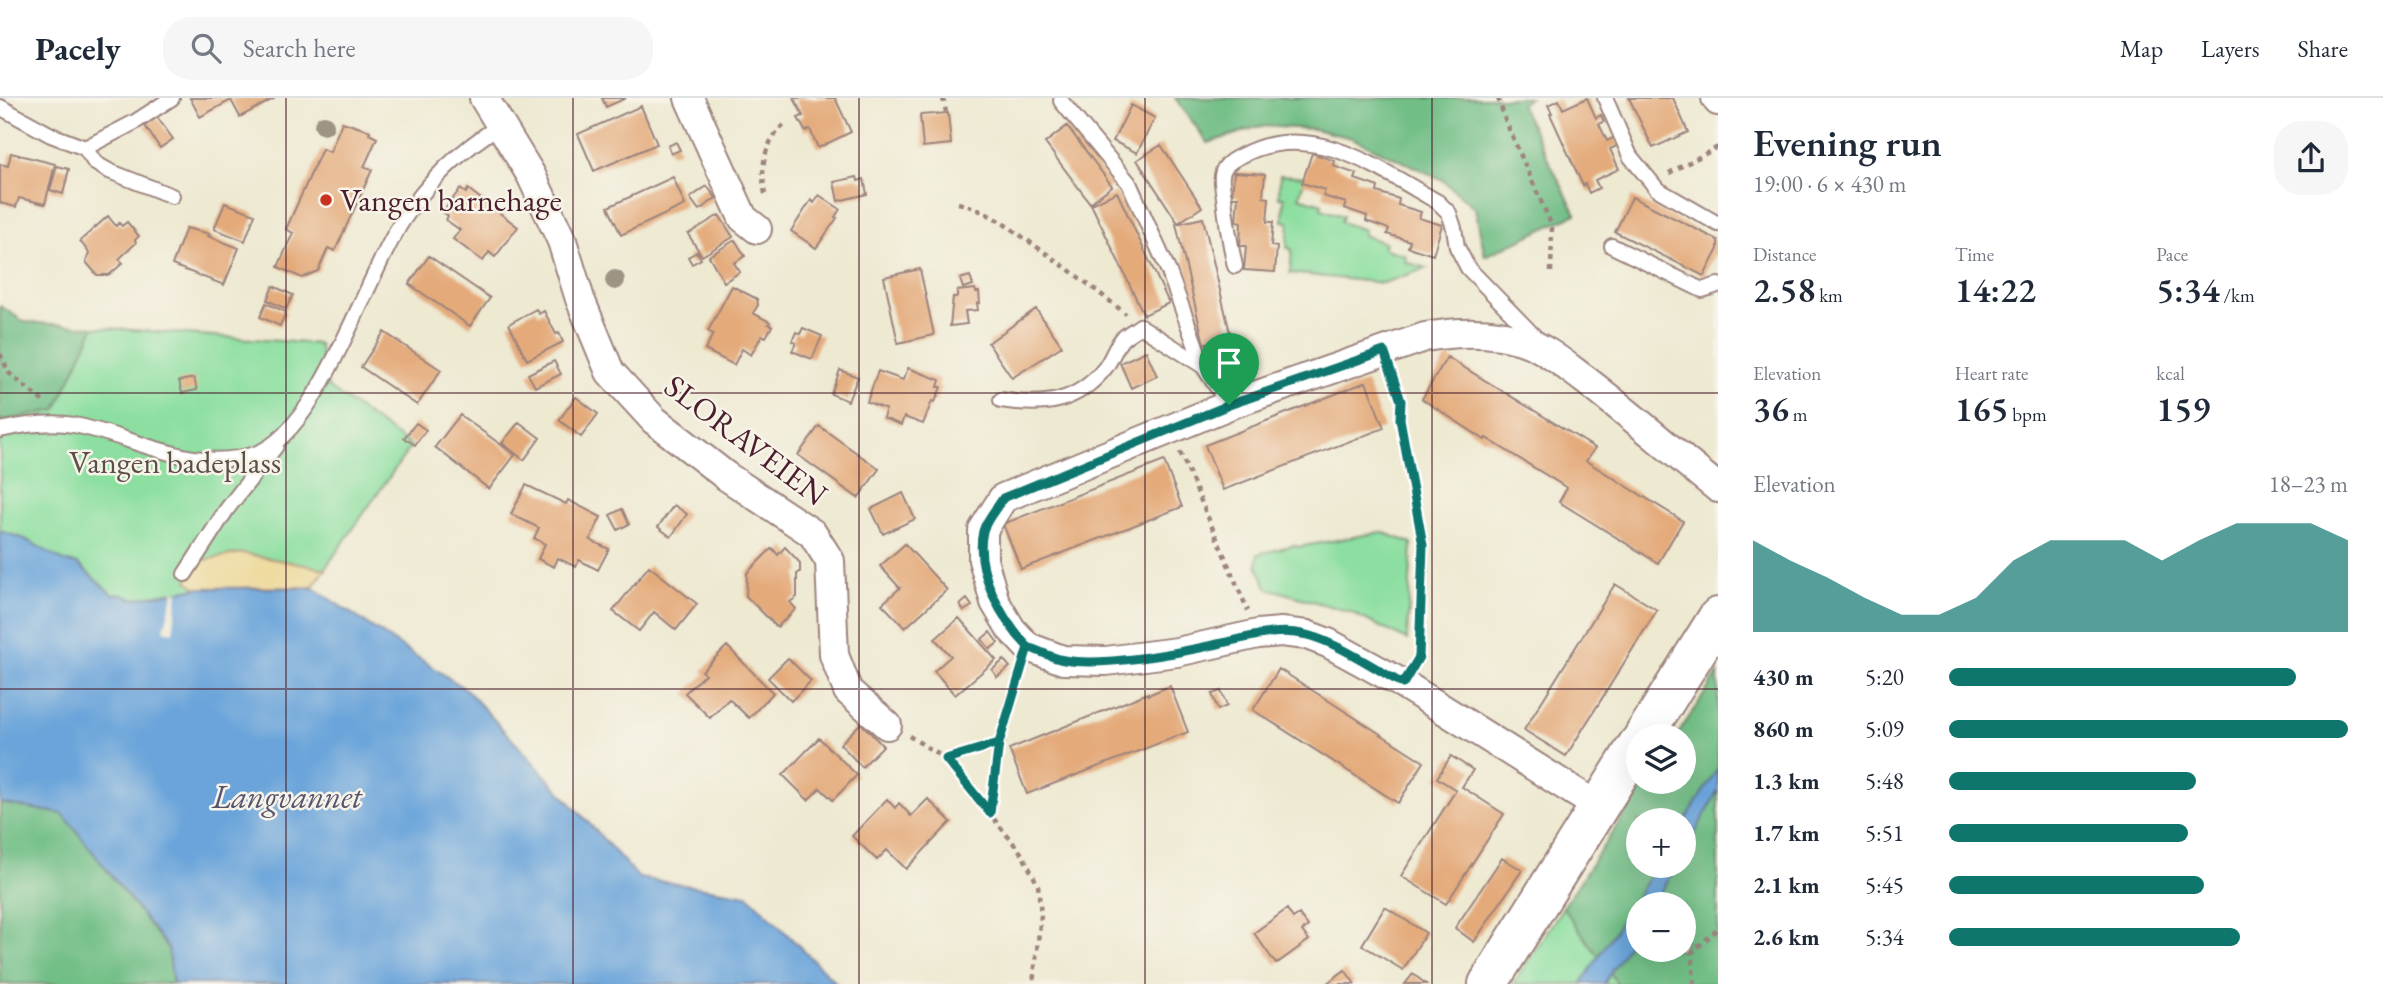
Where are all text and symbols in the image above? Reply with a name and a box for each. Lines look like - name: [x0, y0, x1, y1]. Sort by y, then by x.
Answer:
- search box: [163, 17, 653, 80]
- text: Pacely: [35, 27, 121, 70]
- icon: search: [187, 29, 225, 67]
- text: Search here: [243, 31, 356, 65]
- text: Map: [2120, 33, 2163, 64]
- text: Layers: [2201, 33, 2260, 64]
- text: Share: [2298, 33, 2348, 64]
- text: Evening run: [1753, 118, 1942, 167]
- button: share: [2274, 121, 2348, 195]
- text: 19:00 · 6 × 430 m: [1753, 169, 1906, 199]
- place label: Vangen barnehage: [340, 179, 562, 221]
- marker: Vangen barnehage: [318, 192, 334, 208]
- text: Distance: [1753, 242, 1816, 267]
- text: Time: [1955, 242, 1994, 267]
- text: Pace: [2156, 242, 2188, 267]
- text: 2.58: [1753, 267, 1815, 312]
- text: 14:22: [1955, 267, 2036, 312]
- text: 5:34: [2156, 267, 2220, 312]
- text: km: [1815, 283, 1843, 308]
- text: /km: [2220, 283, 2255, 308]
- pin: [1199, 333, 1259, 405]
- icon: arrive: [1210, 344, 1248, 382]
- text: Elevation: [1753, 361, 1821, 386]
- text: Heart rate: [1955, 361, 2028, 386]
- text: kcal: [2156, 361, 2185, 386]
- street label: SLORAVEIEN: [656, 365, 836, 515]
- text: 36: [1753, 386, 1789, 431]
- text: 165: [1955, 386, 2009, 431]
- text: 159: [2156, 386, 2210, 431]
- text: m: [1789, 402, 1808, 427]
- text: bpm: [2009, 402, 2047, 427]
- park label: Vangen badeplass: [69, 441, 281, 483]
- text: Elevation: [1753, 469, 1836, 499]
- text: 18–23 m: [2269, 469, 2348, 499]
- text: 430 m: [1753, 662, 1814, 692]
- text: 5:20: [1865, 662, 1904, 692]
- text: 860 m: [1753, 714, 1814, 744]
- text: 5:09: [1865, 714, 1904, 744]
- map controls: [1626, 724, 1696, 962]
- button: layers: [1626, 724, 1696, 794]
- text: 1.3 km: [1753, 766, 1820, 796]
- text: 5:48: [1865, 766, 1904, 796]
- water label: Langvannet: [211, 775, 363, 818]
- button: +: [1626, 808, 1696, 878]
- text: 1.7 km: [1753, 818, 1820, 848]
- text: 5:51: [1865, 818, 1904, 848]
- text: 2.1 km: [1753, 870, 1820, 900]
- text: 5:45: [1865, 870, 1904, 900]
- button: −: [1626, 892, 1696, 962]
- text: 2.6 km: [1753, 922, 1820, 952]
- text: 5:34: [1865, 922, 1904, 952]

